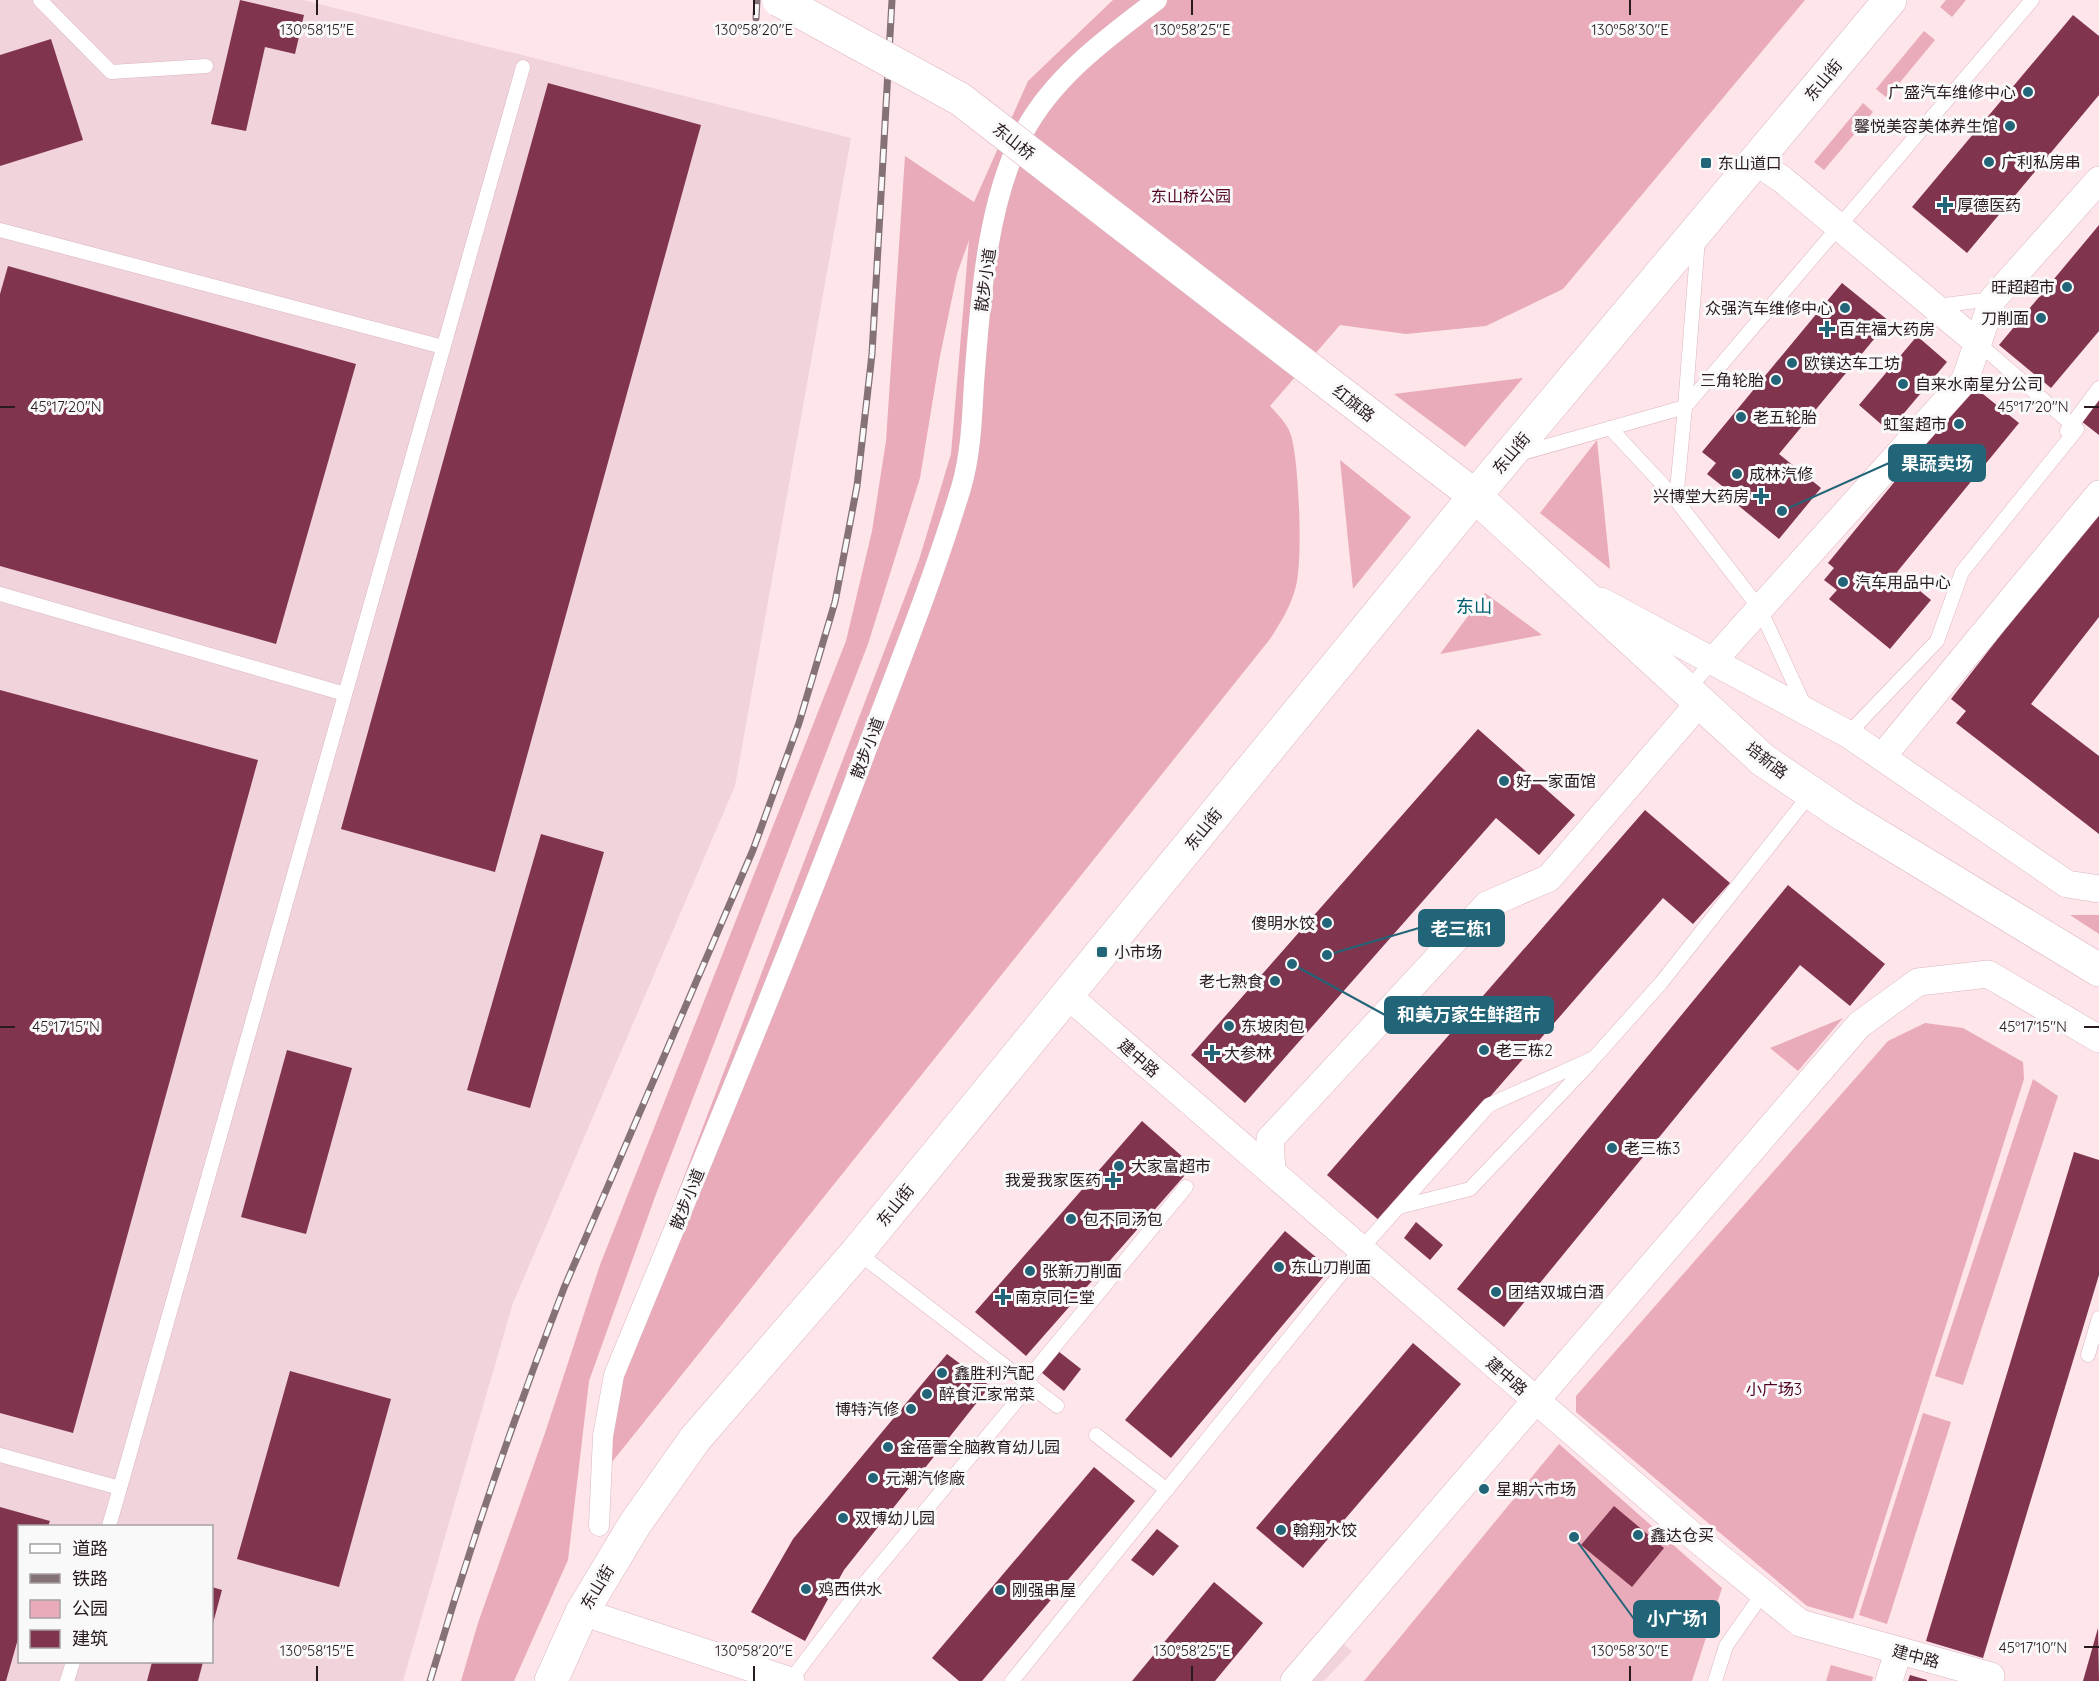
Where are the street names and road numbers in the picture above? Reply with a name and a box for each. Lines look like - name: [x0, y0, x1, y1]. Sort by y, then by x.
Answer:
- street label: 东山街: [1800, 55, 1846, 105]
- street label: 东山桥: [989, 118, 1039, 164]
- street label: 散步小道: [971, 247, 999, 313]
- street label: 红旗路: [1329, 380, 1379, 426]
- street label: 东山街: [1488, 428, 1534, 478]
- street label: 散步小道: [846, 715, 888, 781]
- street label: 培新路: [1742, 737, 1792, 783]
- street label: 东山街: [1180, 804, 1226, 854]
- street label: 建中路: [1114, 1035, 1164, 1081]
- street label: 散步小道: [666, 1166, 708, 1232]
- street label: 东山街: [872, 1180, 918, 1230]
- street label: 建中路: [1482, 1353, 1532, 1399]
- street label: 东山街: [576, 1561, 618, 1613]
- street label: 建中路: [1890, 1640, 1942, 1672]

